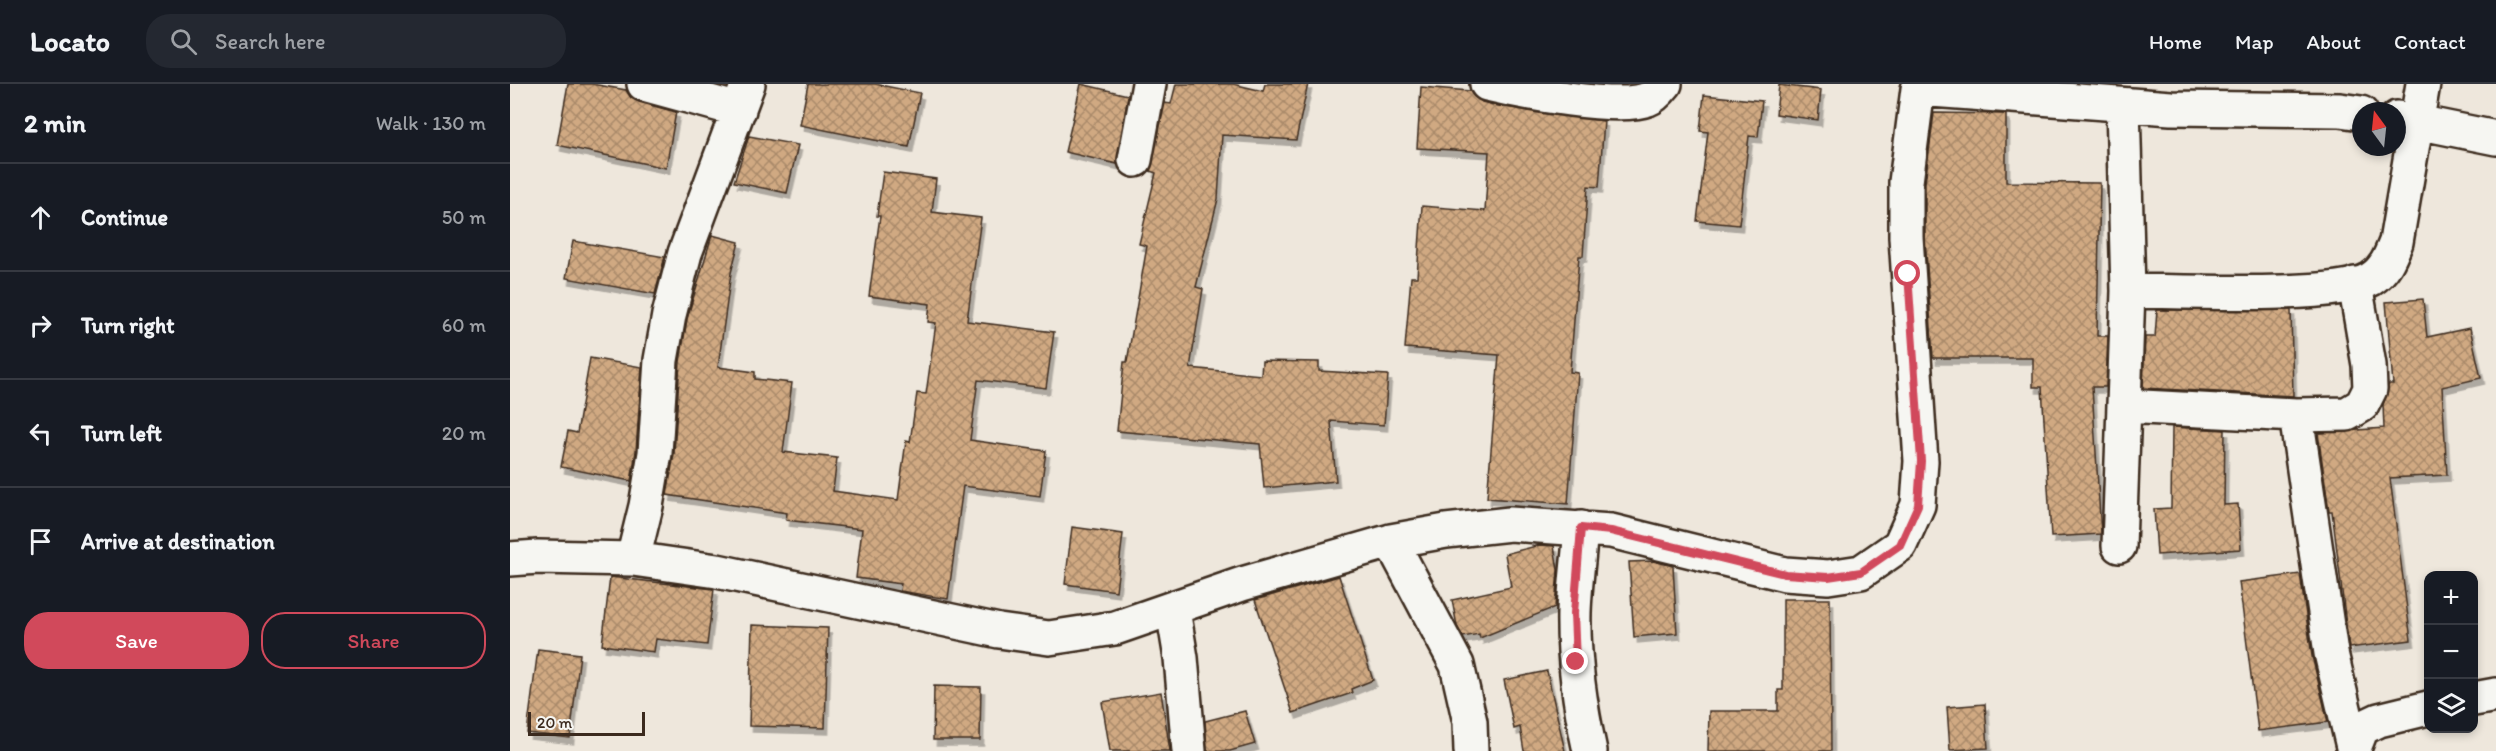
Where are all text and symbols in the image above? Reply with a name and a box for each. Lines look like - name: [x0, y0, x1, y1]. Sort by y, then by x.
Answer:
- search box: [146, 14, 566, 68]
- text: Locato: [30, 24, 110, 58]
- icon: search: [167, 25, 200, 58]
- text: Search here: [215, 28, 325, 55]
- text: Home: [2149, 29, 2202, 54]
- text: Map: [2235, 29, 2274, 54]
- text: About: [2307, 29, 2361, 54]
- text: Contact: [2394, 29, 2466, 54]
- north arrow: [2352, 102, 2406, 156]
- text: 2 min: [24, 107, 86, 139]
- text: Walk · 130 m: [376, 111, 486, 135]
- icon: ahead: [24, 201, 57, 234]
- text: Continue: [81, 204, 168, 231]
- text: 50 m: [442, 205, 486, 229]
- route start: [1894, 260, 1920, 286]
- icon: right: [24, 309, 57, 342]
- text: Turn right: [81, 312, 175, 339]
- text: 60 m: [442, 313, 486, 337]
- icon: left: [24, 417, 57, 450]
- text: Turn left: [81, 420, 162, 447]
- text: 20 m: [442, 421, 486, 445]
- icon: arrive: [24, 525, 57, 558]
- text: Arrive at destination: [81, 528, 275, 555]
- map controls: [2424, 571, 2478, 733]
- button: +: [2424, 571, 2478, 625]
- button: Save: [24, 612, 249, 669]
- button: Share: [261, 612, 486, 669]
- button: −: [2424, 625, 2478, 679]
- route end: [1562, 648, 1588, 674]
- button: layers: [2424, 679, 2478, 733]
- scale bar: [528, 709, 645, 736]
- text: 20 m: [537, 713, 572, 732]

